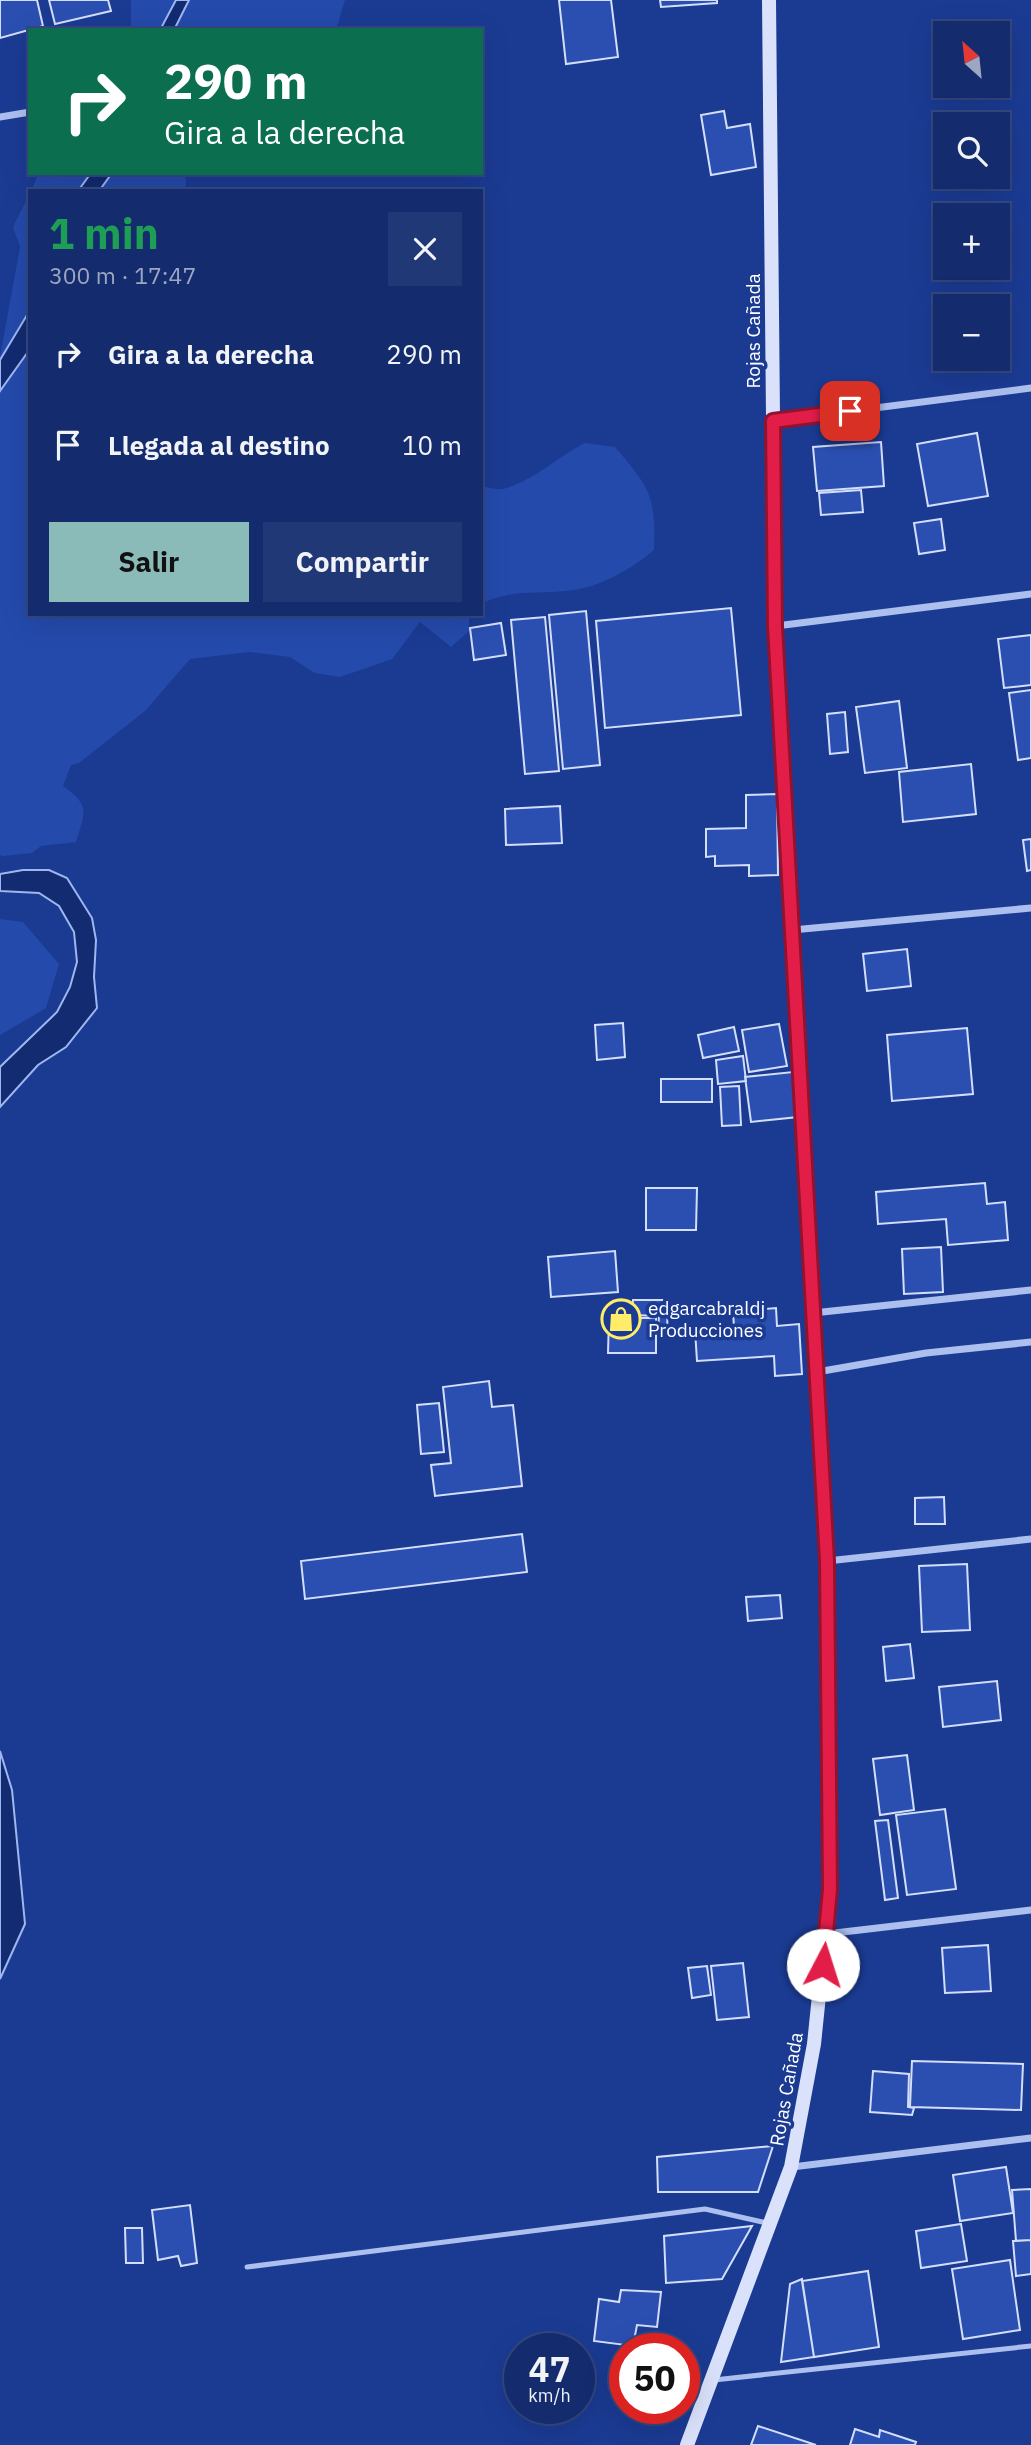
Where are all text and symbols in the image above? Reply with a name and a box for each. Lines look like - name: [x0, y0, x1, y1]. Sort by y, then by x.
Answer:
- north arrow: [933, 21, 1010, 98]
- map controls: [933, 21, 1010, 371]
- text: 290 m: [164, 49, 308, 112]
- icon: right: [49, 56, 140, 147]
- text: Gira a la derecha: [164, 111, 405, 153]
- button: search: [933, 112, 1010, 189]
- button: +: [933, 203, 1010, 280]
- text: 1 min: [49, 206, 159, 261]
- button: close: [388, 212, 462, 286]
- text: 300 m · 17:47: [49, 260, 196, 290]
- street label: Rojas Cañada: [741, 273, 765, 389]
- button: −: [933, 294, 1010, 371]
- icon: right: [49, 335, 87, 373]
- text: Gira a la derecha: [108, 337, 314, 371]
- text: 290 m: [386, 337, 462, 371]
- pin: [820, 381, 880, 441]
- icon: arrive: [831, 392, 869, 430]
- icon: arrive: [49, 426, 87, 464]
- text: Llegada al destino: [108, 428, 330, 462]
- text: 10 m: [402, 428, 462, 462]
- button: Salir: [49, 522, 249, 602]
- button: Compartir: [263, 522, 462, 602]
- place label: edgarcabraldj Producciones: [648, 1296, 765, 1342]
- shop icon: edgarcabraldj Producciones: [600, 1298, 642, 1340]
- position arrow: [786, 1928, 860, 2002]
- street label: Rojas Cañada: [764, 2030, 808, 2148]
- speed limit sign: 50: [609, 2333, 700, 2424]
- text: 47: [528, 2346, 571, 2392]
- text: km/h: [528, 2384, 571, 2407]

